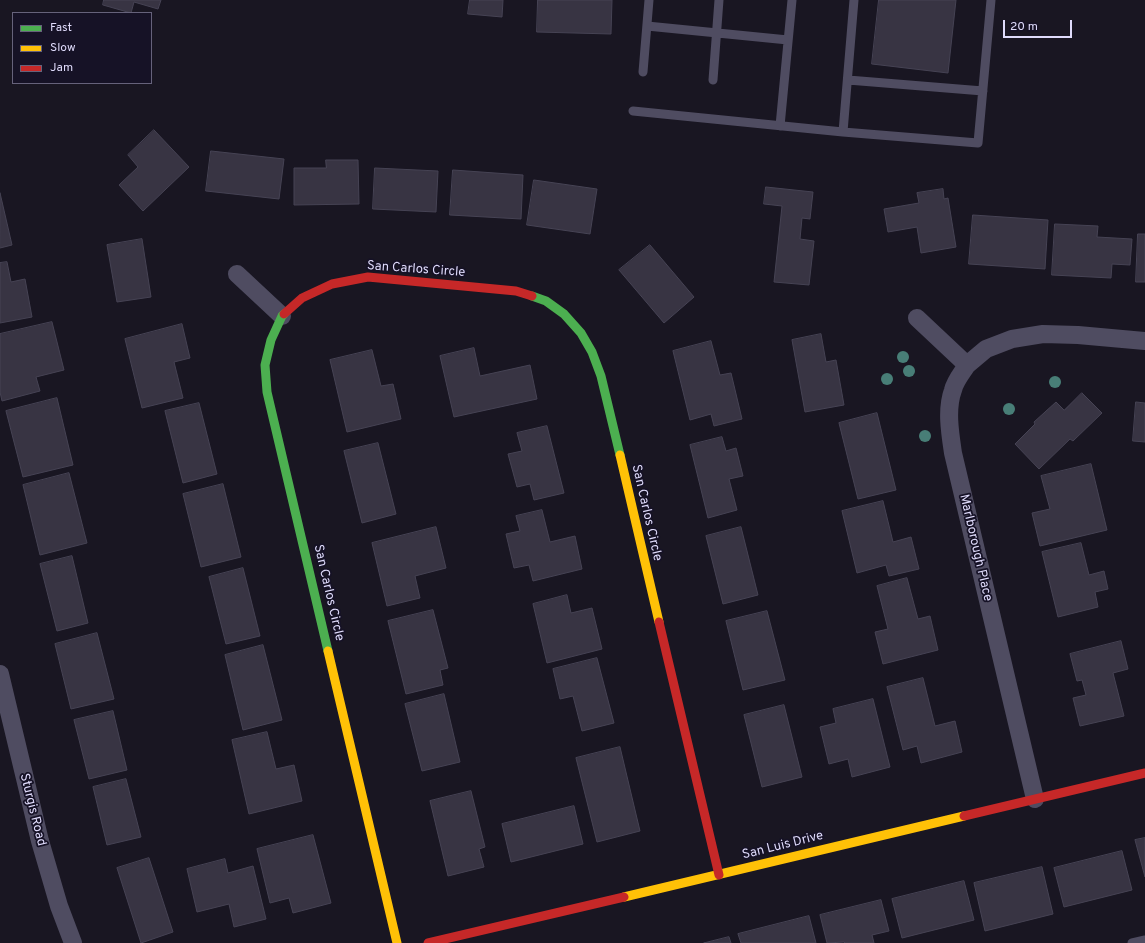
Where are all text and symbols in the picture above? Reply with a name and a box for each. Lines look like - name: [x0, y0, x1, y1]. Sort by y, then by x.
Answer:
- legend: [12, 12, 152, 84]
- scale bar: [1005, 12, 1074, 38]
- text: 20 m: [1010, 19, 1038, 35]
- text: Fast: [50, 20, 72, 36]
- text: Slow: [50, 40, 76, 56]
- text: Jam: [50, 60, 73, 76]
- street label: San Carlos Circle: [366, 259, 466, 281]
- street label: San Carlos Circle: [627, 463, 665, 563]
- street label: Marlborough Place: [955, 493, 995, 603]
- street label: San Carlos Circle: [309, 543, 347, 643]
- street label: Sturgis Road: [15, 772, 49, 848]
- street label: San Luis Drive: [741, 828, 825, 864]

